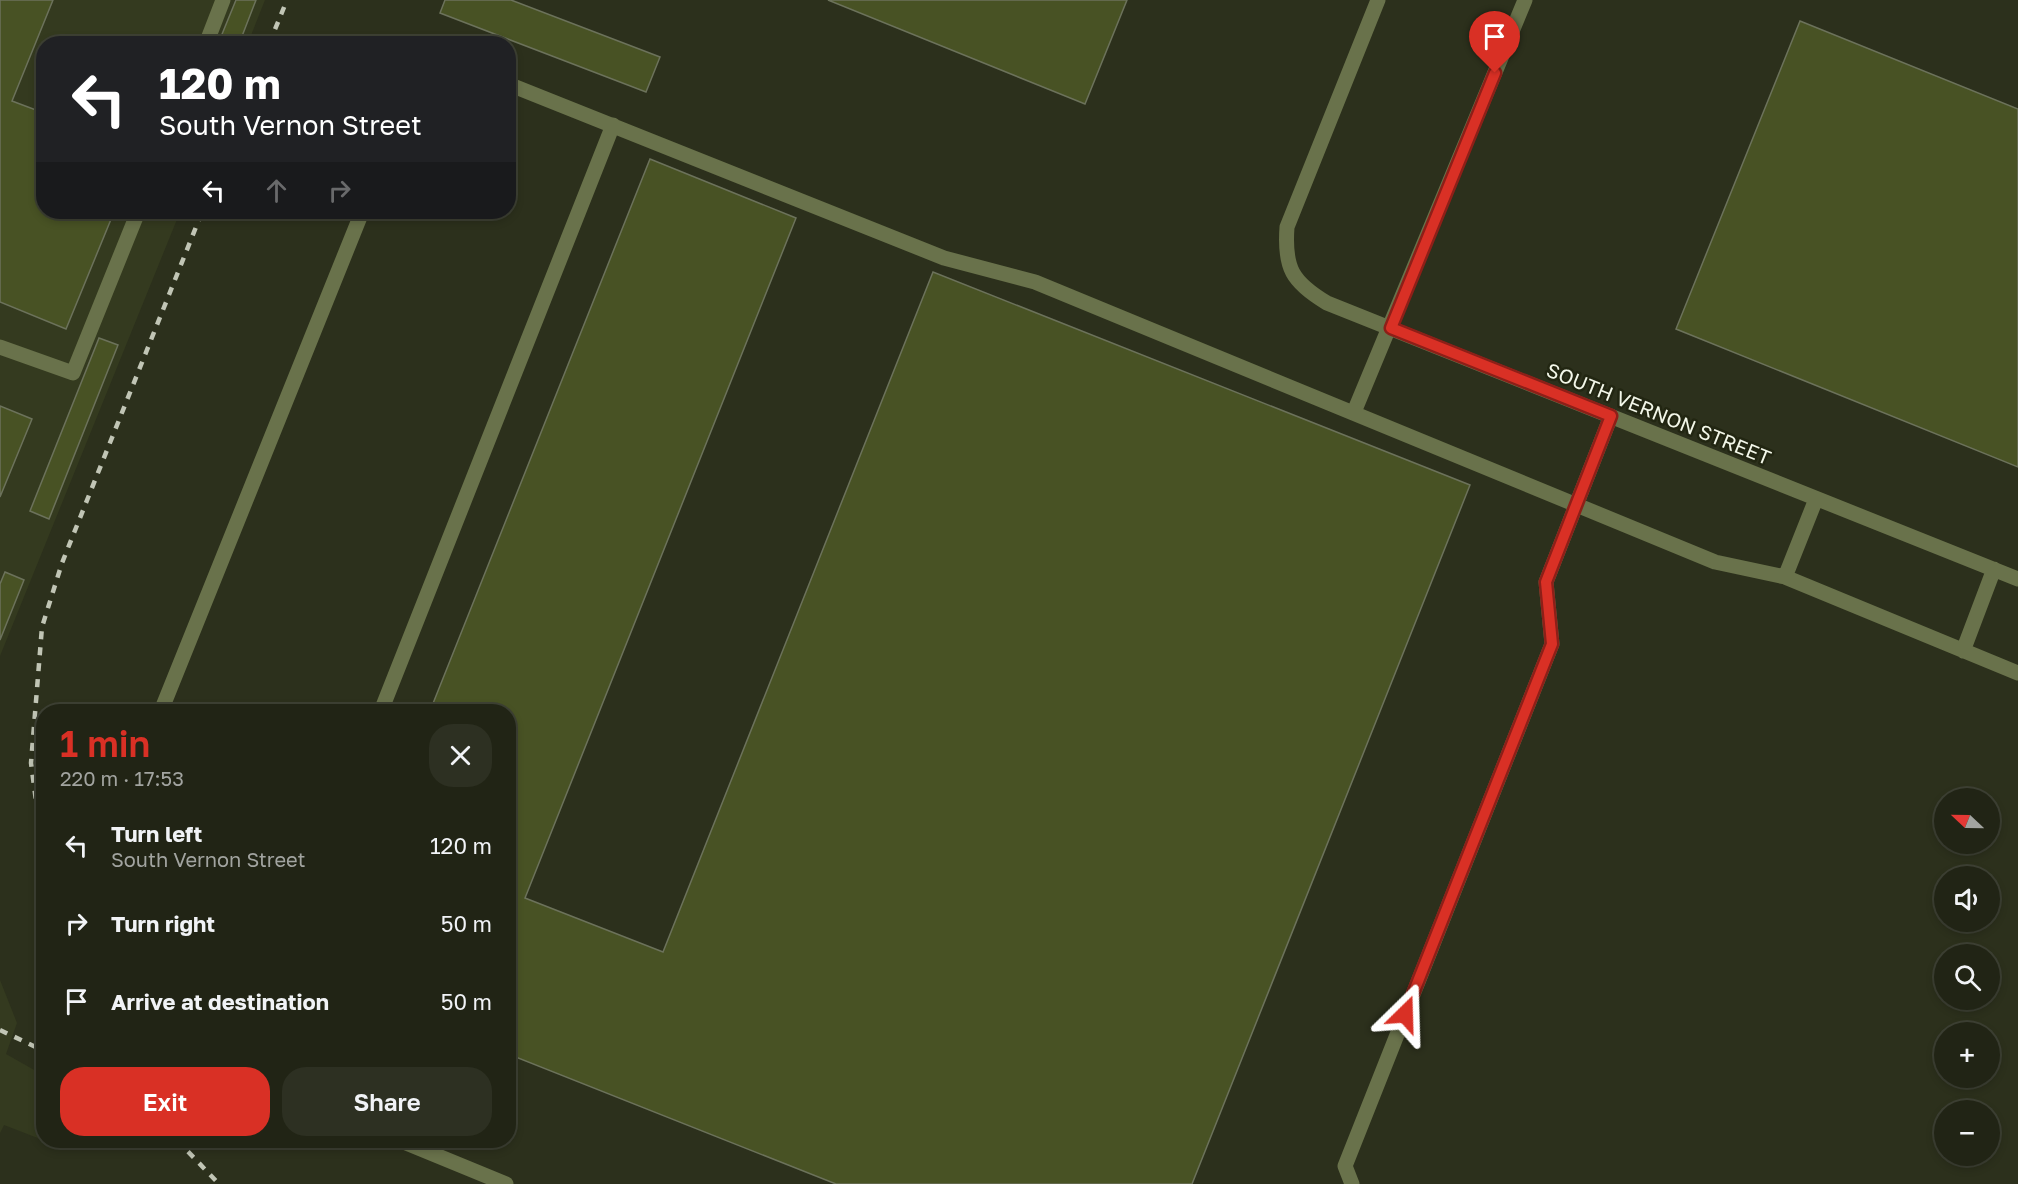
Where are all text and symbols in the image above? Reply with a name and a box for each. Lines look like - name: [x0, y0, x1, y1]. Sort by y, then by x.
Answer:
- pin: [1469, 11, 1520, 73]
- icon: arrive: [1478, 20, 1511, 53]
- text: 120 m: [159, 58, 281, 108]
- icon: left: [60, 60, 138, 138]
- text: South Vernon Street: [159, 109, 422, 141]
- icon: left: [197, 174, 230, 207]
- icon: ahead: [260, 174, 293, 207]
- icon: right: [323, 174, 356, 207]
- street label: SOUTH VERNON STREET: [1543, 357, 1775, 469]
- text: 1 min: [60, 722, 150, 765]
- button: close: [429, 724, 492, 787]
- text: 220 m · 17:53: [60, 766, 184, 790]
- north arrow: [1934, 788, 2000, 854]
- map controls: [1934, 788, 2000, 1166]
- text: Turn left: [111, 820, 202, 847]
- icon: left: [60, 829, 93, 862]
- text: 120 m: [430, 832, 492, 859]
- text: South Vernon Street: [111, 847, 306, 871]
- button: sound: [1934, 866, 2000, 932]
- icon: right: [60, 907, 93, 940]
- text: Turn right: [111, 910, 215, 937]
- text: 50 m: [441, 910, 492, 937]
- button: search: [1934, 944, 2000, 1010]
- position arrow: [1373, 982, 1437, 1046]
- icon: arrive: [60, 985, 93, 1018]
- text: Arrive at destination: [111, 988, 329, 1015]
- text: 50 m: [441, 988, 492, 1015]
- button: +: [1934, 1022, 2000, 1088]
- button: Exit: [60, 1067, 270, 1136]
- button: Share: [282, 1067, 492, 1136]
- button: −: [1934, 1100, 2000, 1166]

